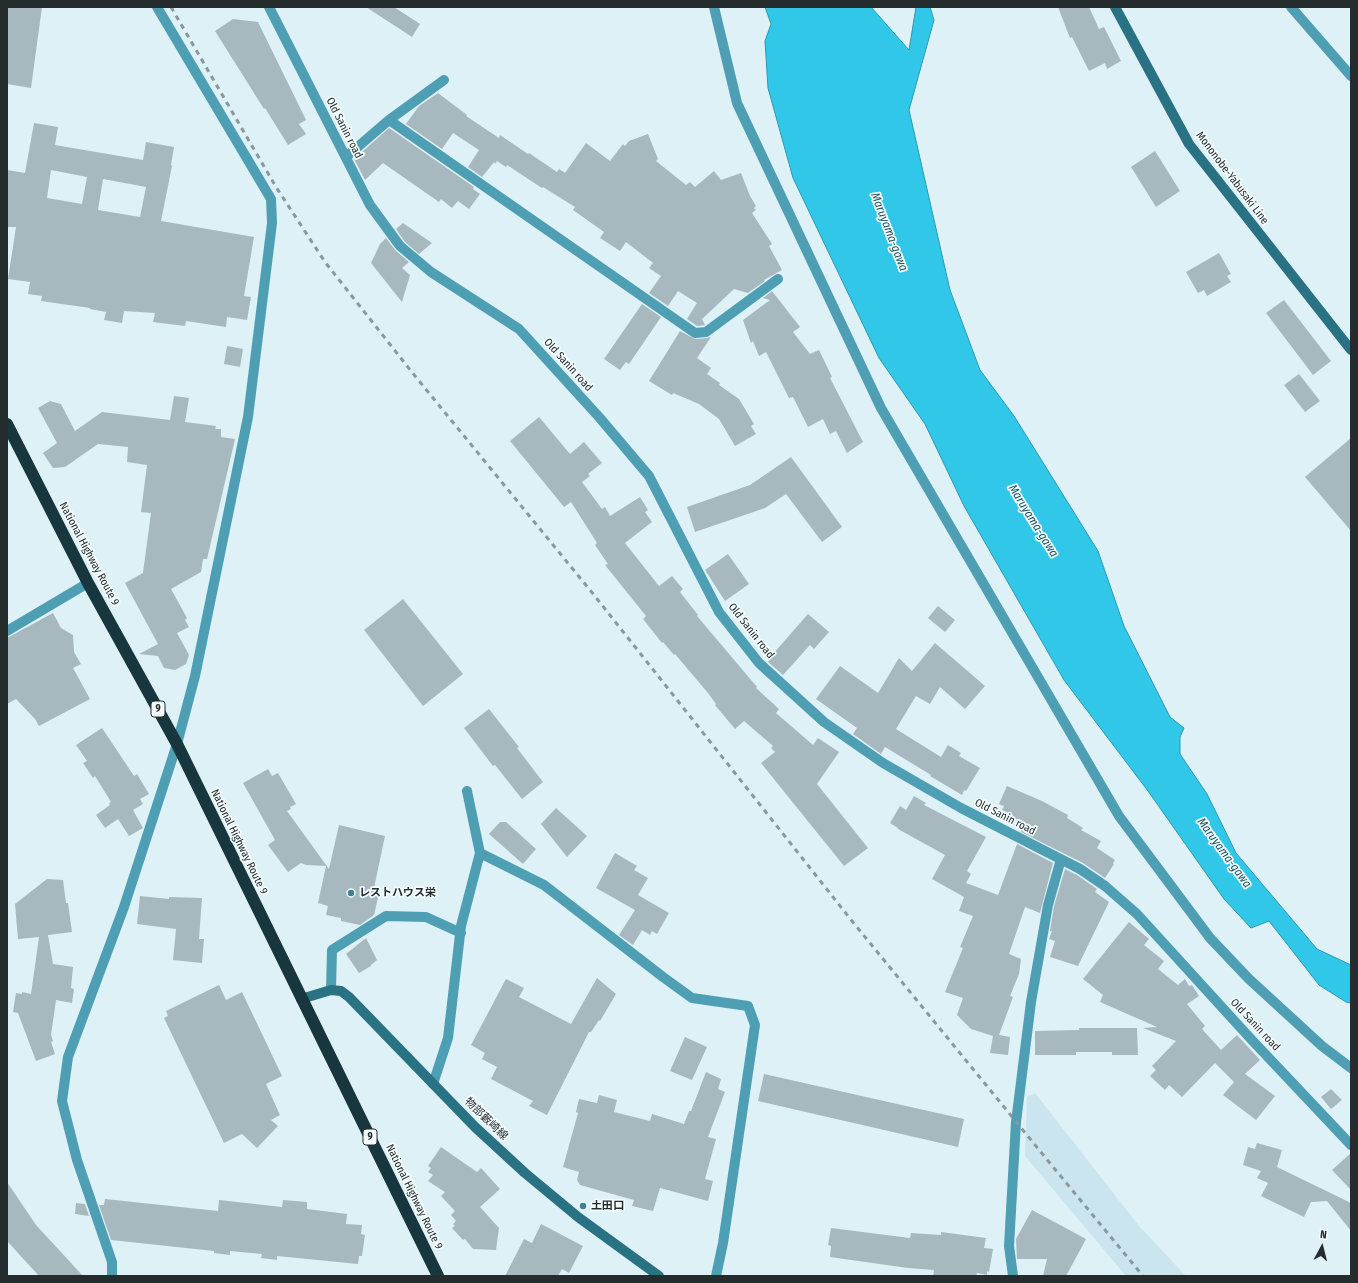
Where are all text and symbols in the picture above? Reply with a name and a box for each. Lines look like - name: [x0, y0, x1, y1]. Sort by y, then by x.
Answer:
- street label: Old Sanin road: [323, 95, 365, 161]
- street label: Mononobe-Yabusaki Line: [1193, 129, 1271, 227]
- water label: Maruyama-gawa: [867, 191, 911, 273]
- street label: Old Sanin road: [541, 336, 595, 394]
- water label: Maruyama-gawa: [1005, 482, 1061, 560]
- street label: National Highway Route 9: [56, 500, 122, 608]
- street label: Old Sanin road: [725, 601, 777, 661]
- road number: 9: [151, 701, 165, 717]
- street label: National Highway Route 9: [208, 787, 270, 897]
- street label: Old Sanin road: [972, 796, 1038, 838]
- water label: Maruyama-gawa: [1194, 815, 1254, 891]
- place label: レストハウス栄: [359, 886, 436, 900]
- marker: レストハウス栄: [346, 888, 356, 898]
- street label: Old Sanin road: [1227, 996, 1283, 1054]
- street label: 物部藪崎線: [462, 1095, 510, 1143]
- road number: 9: [363, 1129, 377, 1145]
- street label: National Highway Route 9: [383, 1142, 445, 1252]
- place label: 土田口: [591, 1199, 624, 1213]
- marker: 土田口: [578, 1201, 588, 1211]
- north arrow: [1302, 1227, 1342, 1267]
- text: N: [1319, 1228, 1328, 1241]

